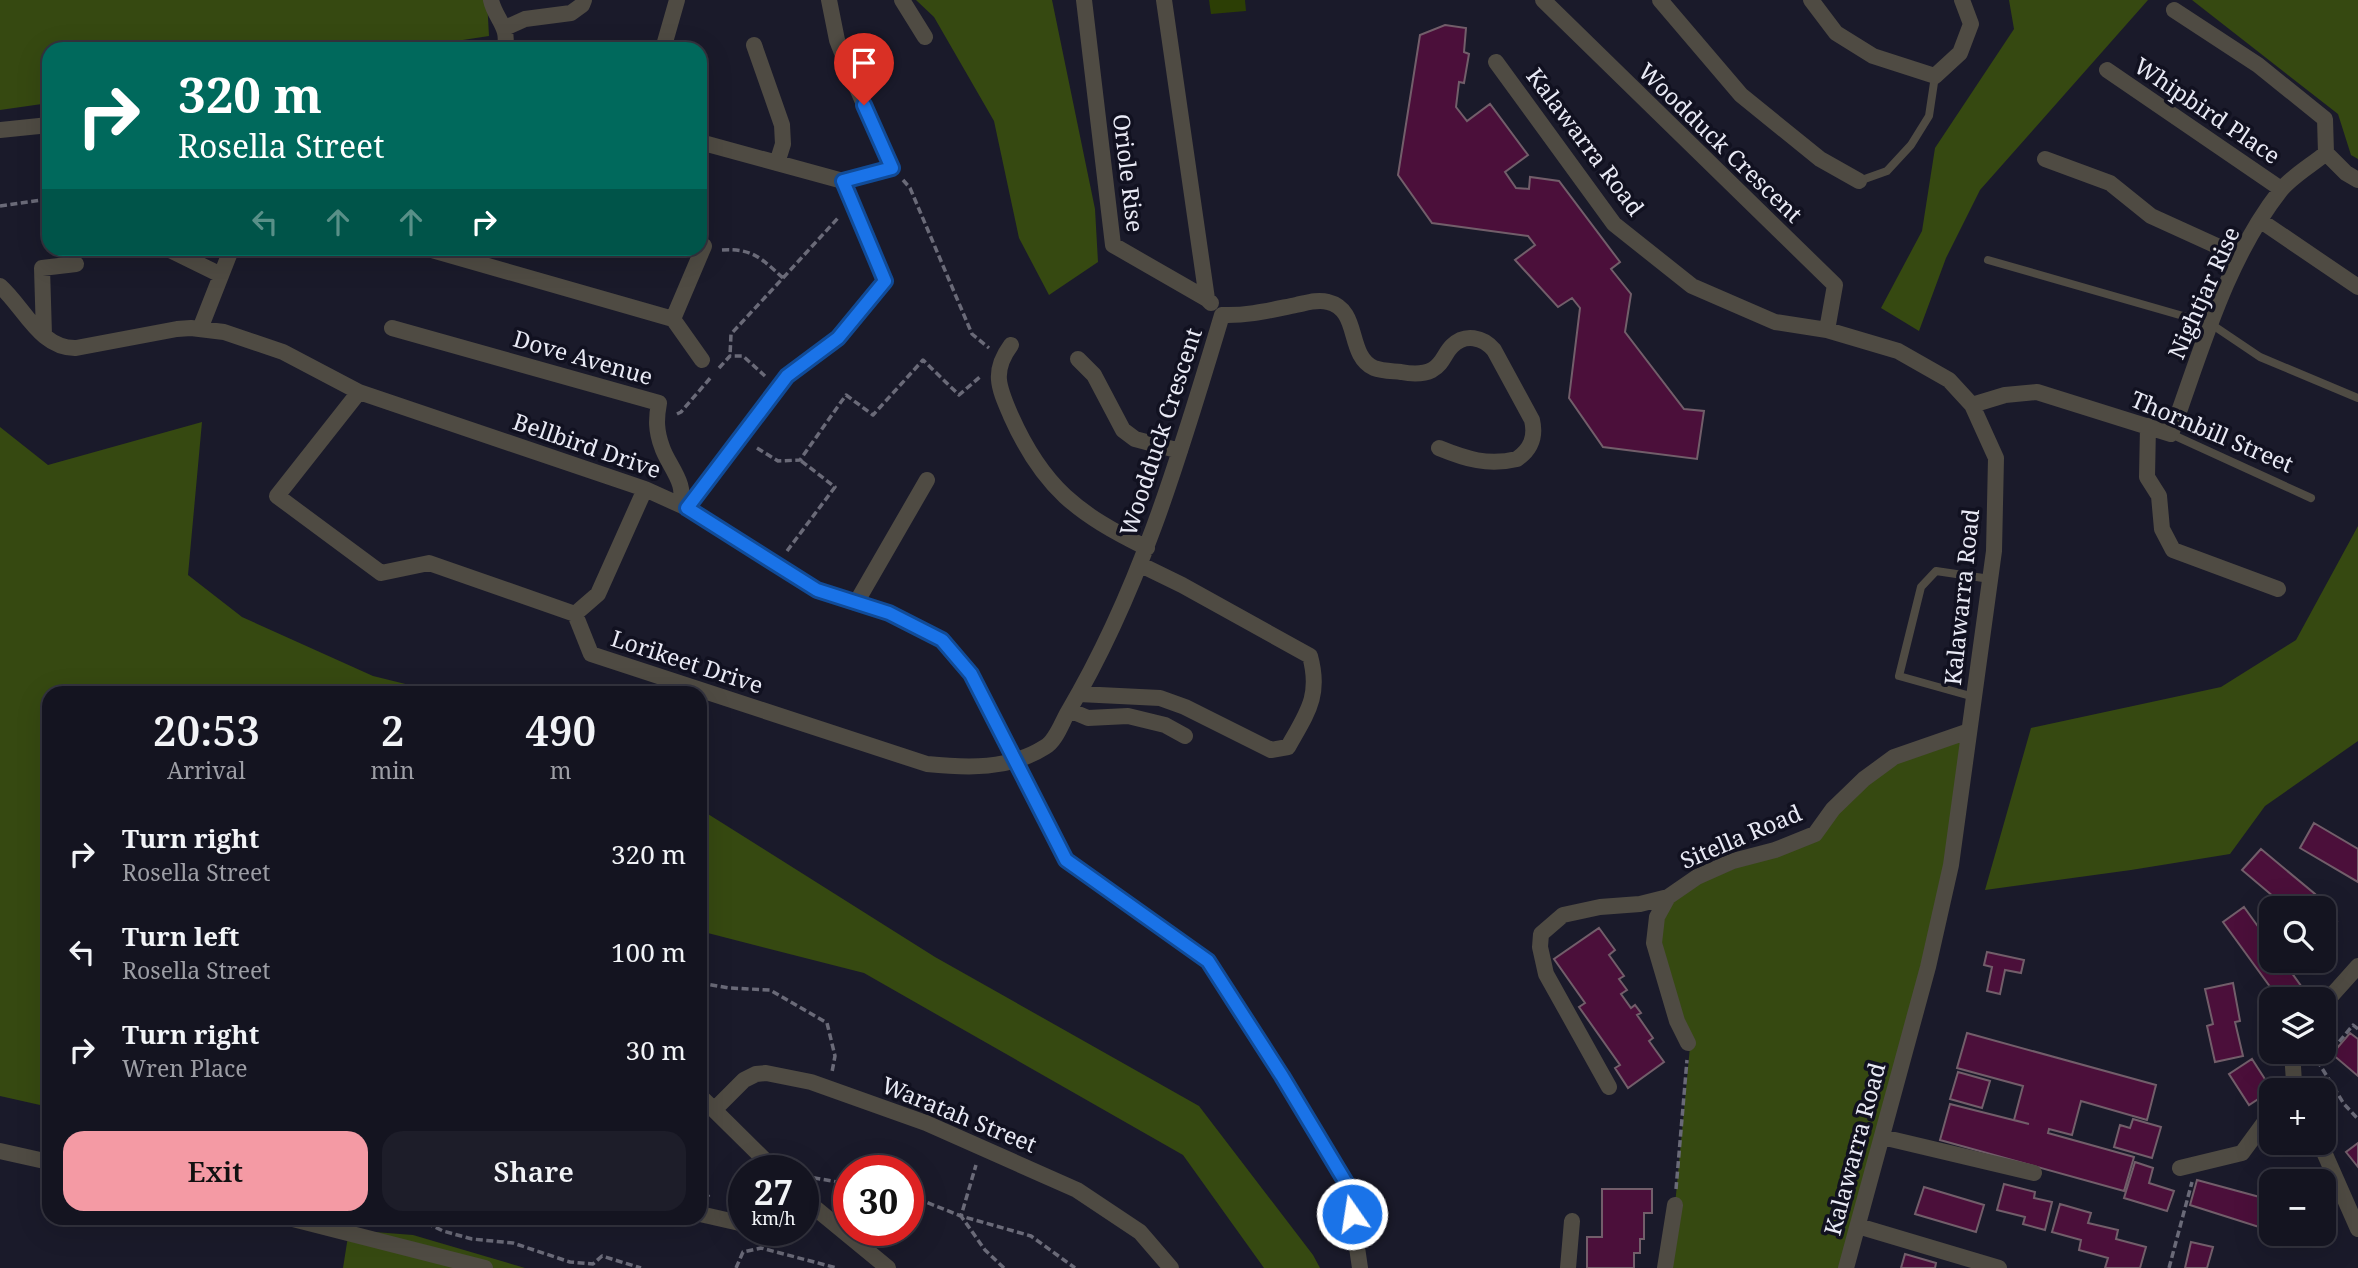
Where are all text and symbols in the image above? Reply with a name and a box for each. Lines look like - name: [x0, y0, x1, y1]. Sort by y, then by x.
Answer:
- pin: [834, 33, 894, 105]
- icon: arrive: [845, 44, 883, 82]
- street label: Whipbird Place: [2128, 49, 2287, 171]
- street label: Woodduck Crescent: [1632, 55, 1810, 229]
- text: 320 m: [178, 61, 322, 127]
- street label: Kalawarra Road: [1520, 61, 1652, 222]
- icon: right: [63, 70, 154, 161]
- street label: Oriole Rise: [1106, 112, 1152, 234]
- text: Rosella Street: [178, 124, 384, 167]
- icon: left: [246, 203, 284, 241]
- icon: ahead: [319, 203, 357, 241]
- icon: ahead: [392, 203, 430, 241]
- icon: right: [465, 203, 503, 241]
- street label: Nightjar Rise: [2160, 221, 2247, 364]
- street label: Dove Avenue: [510, 322, 657, 392]
- street label: Woodduck Crescent: [1111, 324, 1209, 540]
- street label: Thornbill Street: [2126, 382, 2299, 480]
- street label: Bellbird Drive: [509, 405, 666, 485]
- street label: Kalawarra Road: [1936, 507, 1986, 687]
- street label: Lorikeet Drive: [607, 621, 767, 701]
- text: 20:53: [153, 701, 260, 758]
- text: 2: [381, 701, 404, 758]
- text: 490: [525, 701, 596, 758]
- text: Arrival: [167, 754, 246, 786]
- text: min: [371, 754, 415, 786]
- text: m: [550, 754, 572, 786]
- street label: Sitella Road: [1675, 796, 1806, 876]
- text: Turn right: [122, 820, 259, 856]
- icon: right: [63, 835, 101, 873]
- text: 320 m: [611, 836, 686, 872]
- text: Rosella Street: [122, 856, 270, 888]
- map controls: [2259, 896, 2336, 1246]
- button: search: [2259, 896, 2336, 973]
- text: Turn left: [122, 918, 239, 954]
- icon: left: [63, 933, 101, 971]
- text: 100 m: [611, 934, 686, 970]
- text: Rosella Street: [122, 954, 270, 986]
- button: layers: [2259, 987, 2336, 1064]
- text: Turn right: [122, 1016, 259, 1052]
- icon: right: [63, 1031, 101, 1069]
- text: 30 m: [626, 1032, 686, 1068]
- text: Wren Place: [122, 1052, 248, 1084]
- street label: Kalawarra Road: [1816, 1059, 1892, 1239]
- street label: Waratah Street: [877, 1068, 1042, 1160]
- button: +: [2259, 1078, 2336, 1155]
- button: Exit: [63, 1131, 368, 1211]
- button: Share: [382, 1131, 686, 1211]
- speed limit sign: 30: [833, 1155, 924, 1246]
- text: 27: [754, 1168, 793, 1215]
- button: −: [2259, 1169, 2336, 1246]
- position arrow: [1315, 1177, 1389, 1251]
- text: km/h: [751, 1206, 796, 1230]

